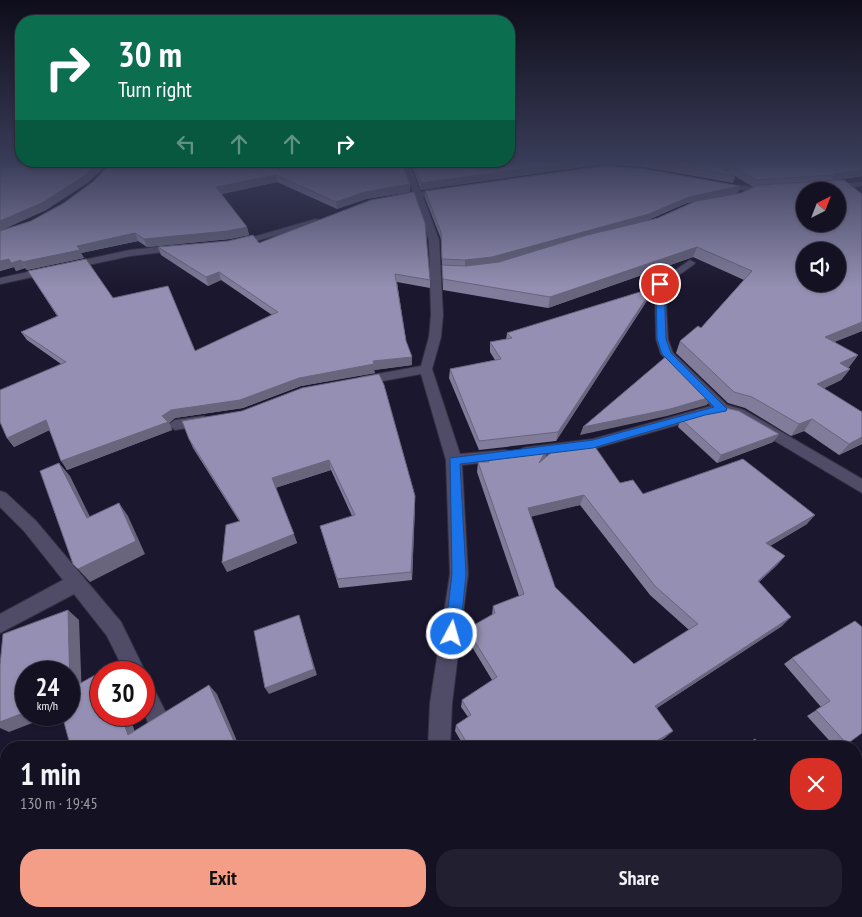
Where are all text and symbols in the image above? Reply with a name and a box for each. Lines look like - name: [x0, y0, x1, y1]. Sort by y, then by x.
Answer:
- text: 30 m: [118, 31, 182, 77]
- icon: right: [35, 35, 100, 100]
- text: Turn right: [118, 75, 192, 103]
- icon: left: [172, 130, 200, 158]
- icon: ahead: [225, 130, 253, 158]
- icon: ahead: [278, 130, 306, 158]
- icon: right: [331, 130, 359, 158]
- north arrow: [796, 182, 846, 232]
- map controls: [796, 182, 846, 292]
- button: sound: [796, 242, 846, 292]
- pin: [639, 263, 681, 305]
- icon: arrive: [646, 270, 674, 298]
- position arrow: [425, 607, 477, 659]
- speed limit sign: 30: [90, 661, 155, 726]
- text: 24: [36, 671, 59, 703]
- text: km/h: [37, 698, 58, 713]
- text: 1 min: [20, 754, 81, 793]
- button: close: [790, 758, 842, 810]
- text: 130 m · 19:45: [20, 793, 98, 813]
- button: Exit: [20, 849, 426, 907]
- button: Share: [436, 849, 842, 907]

